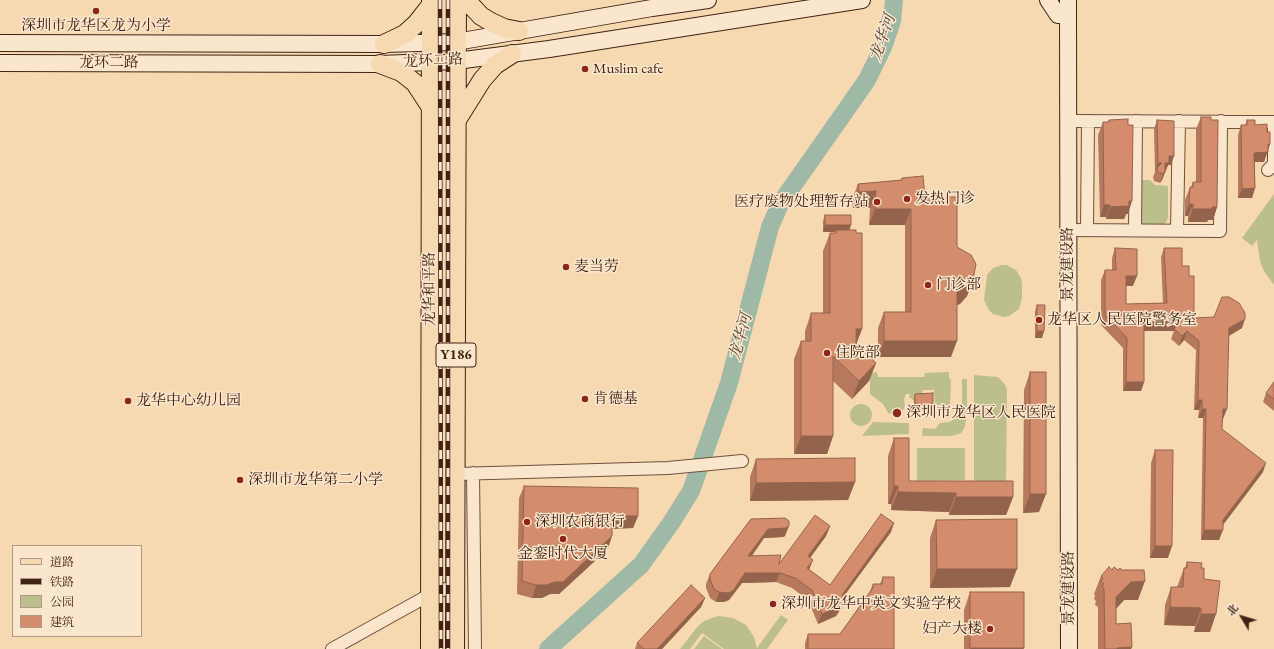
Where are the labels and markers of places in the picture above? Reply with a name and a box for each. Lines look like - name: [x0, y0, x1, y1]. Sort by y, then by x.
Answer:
- marker: 深圳市龙华区龙为小学: [91, 6, 101, 16]
- place label: 深圳市龙华区龙为小学: [21, 17, 171, 35]
- place label: Muslim cafe: [593, 60, 663, 78]
- marker: Muslim cafe: [580, 64, 590, 74]
- place label: 发热门诊: [915, 190, 975, 208]
- place label: 医疗废物处理暂存站: [734, 193, 869, 211]
- marker: 发热门诊: [902, 194, 912, 204]
- marker: 医疗废物处理暂存站: [872, 197, 882, 207]
- place label: 麦当劳: [574, 258, 619, 276]
- marker: 麦当劳: [561, 262, 571, 272]
- place label: 门诊部: [936, 276, 981, 294]
- marker: 门诊部: [923, 280, 933, 290]
- place label: 龙华区人民医院警务室: [1047, 311, 1197, 329]
- marker: 龙华区人民医院警务室: [1034, 315, 1044, 325]
- place label: 住院部: [835, 344, 880, 362]
- marker: 住院部: [822, 348, 832, 358]
- place label: 肯德基: [593, 390, 638, 408]
- place label: 龙华中心幼儿园: [136, 392, 241, 410]
- marker: 肯德基: [580, 394, 590, 404]
- marker: 龙华中心幼儿园: [123, 396, 133, 406]
- place label: 深圳市龙华区人民医院: [906, 404, 1056, 422]
- marker: 深圳市龙华区人民医院: [891, 407, 903, 419]
- place label: 深圳市龙华第二小学: [248, 471, 383, 489]
- marker: 深圳市龙华第二小学: [235, 475, 245, 485]
- place label: 深圳农商银行: [535, 513, 625, 531]
- marker: 深圳农商银行: [522, 517, 532, 527]
- marker: 金銮时代大厦: [558, 534, 568, 544]
- place label: 金銮时代大厦: [518, 545, 608, 563]
- place label: 深圳市龙华中英文实验学校: [781, 595, 961, 613]
- marker: 深圳市龙华中英文实验学校: [768, 599, 778, 609]
- place label: 妇产大楼: [922, 620, 982, 638]
- marker: 妇产大楼: [985, 624, 995, 634]

